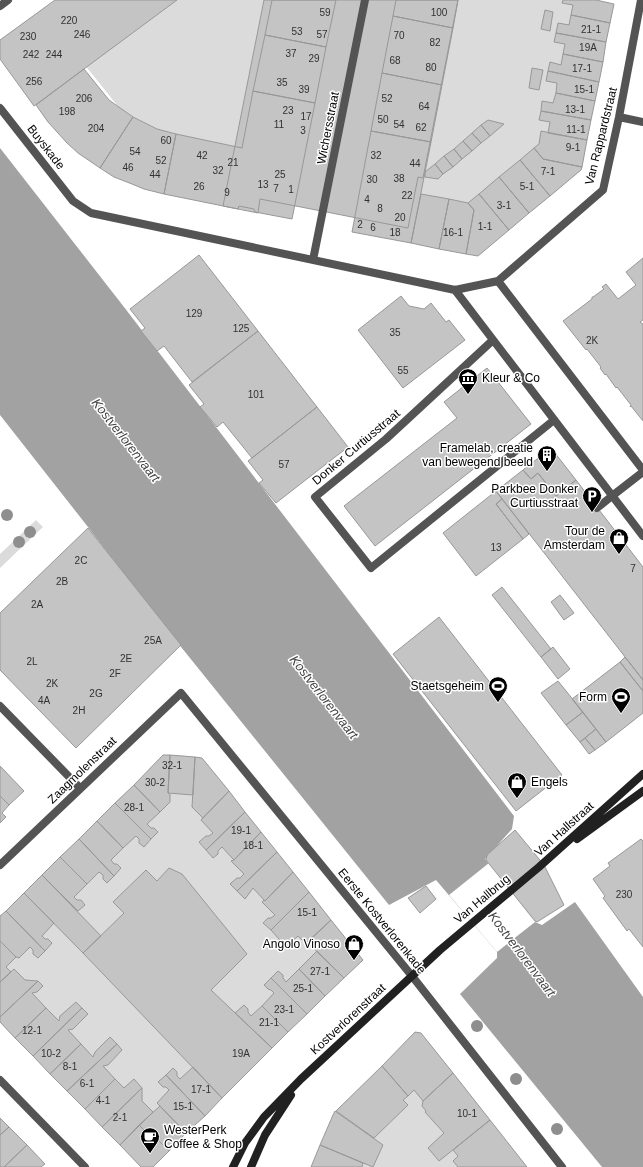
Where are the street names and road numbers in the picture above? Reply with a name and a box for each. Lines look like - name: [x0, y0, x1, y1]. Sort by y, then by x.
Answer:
- street label: Van Rappardstraat: [582, 85, 620, 186]
- street label: Wichersstraat: [314, 90, 342, 165]
- street label: Buyskade: [24, 122, 68, 172]
- street label: Donker Curtiusstraat: [309, 406, 403, 488]
- street label: Zaagmolenstraat: [45, 733, 120, 806]
- street label: Van Hallstraat: [532, 798, 597, 859]
- street label: Eerste Kostverlorenkade: [335, 866, 429, 977]
- street label: Van Hallbrug: [451, 872, 513, 926]
- street label: Kostverlorenstraat: [308, 980, 389, 1057]

